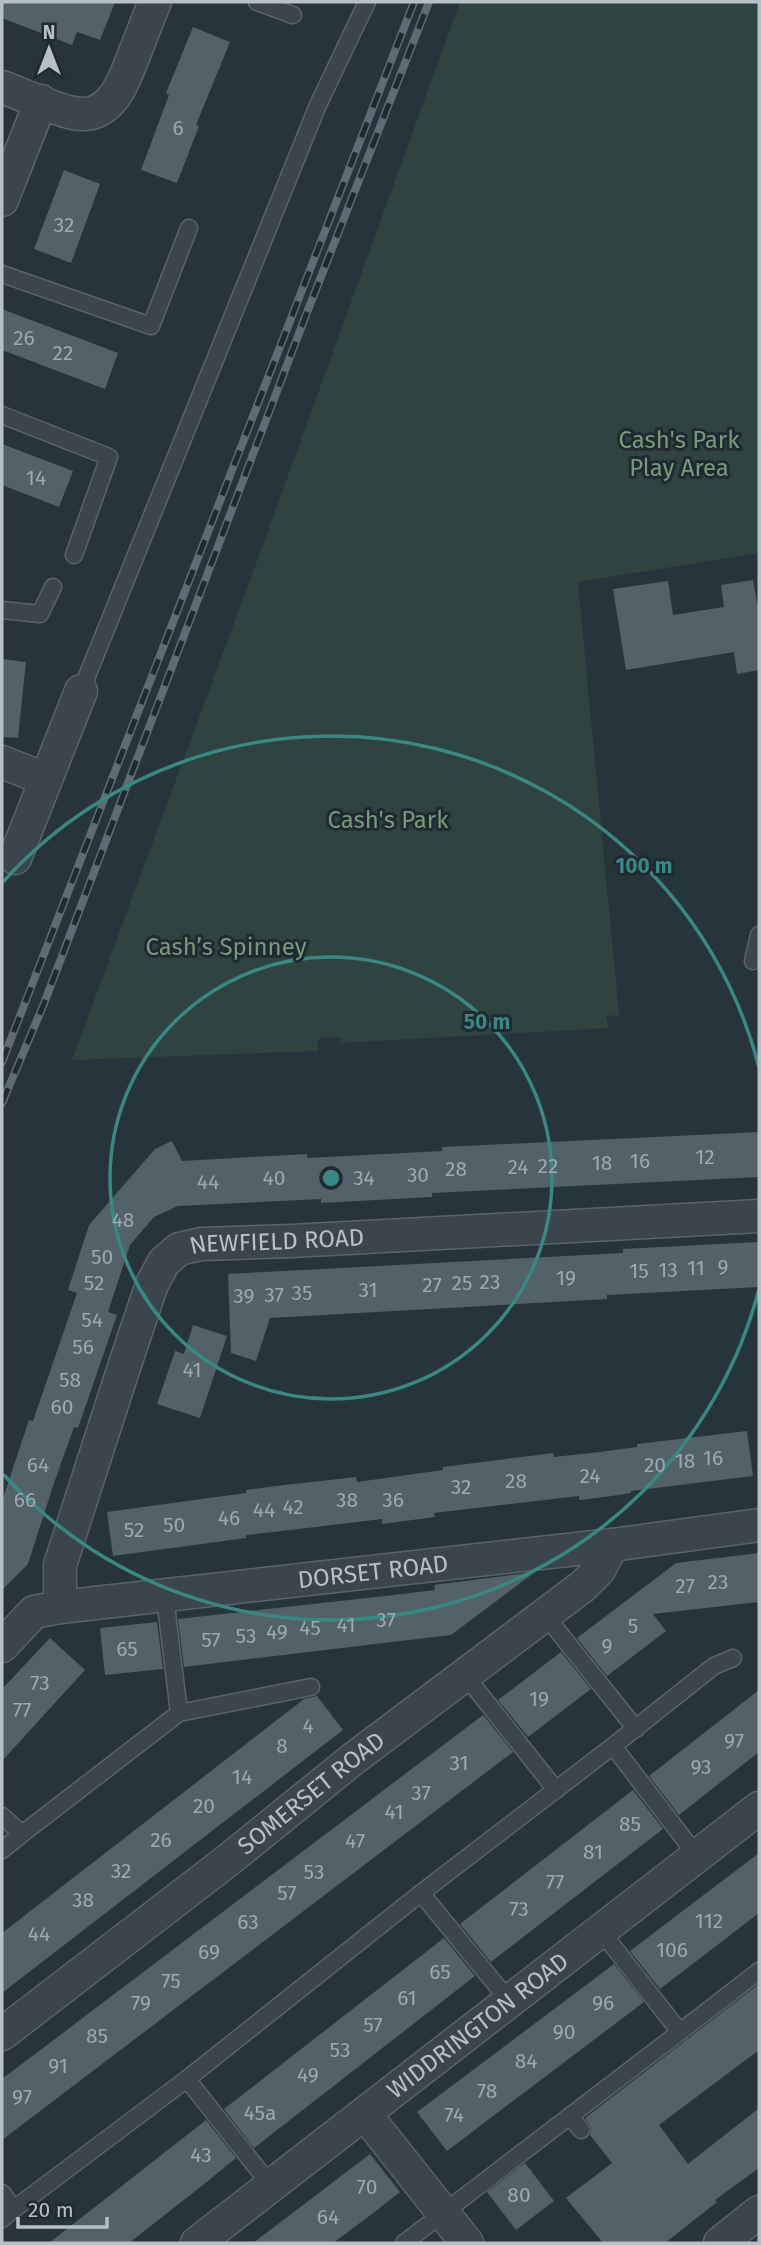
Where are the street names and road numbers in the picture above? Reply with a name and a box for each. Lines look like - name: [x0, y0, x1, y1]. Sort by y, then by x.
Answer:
- street label: NEWFIELD ROAD: [187, 1223, 365, 1260]
- street label: DORSET ROAD: [296, 1550, 450, 1594]
- street label: SOMERSET ROAD: [232, 1726, 390, 1860]
- street label: WIDDRINGTON ROAD: [382, 1947, 574, 2105]

